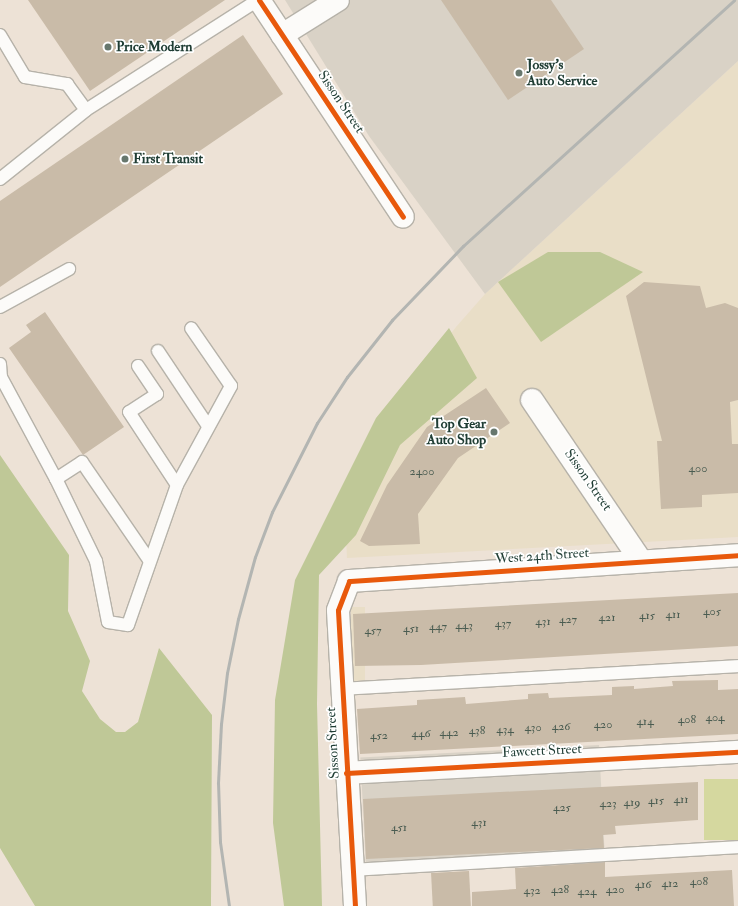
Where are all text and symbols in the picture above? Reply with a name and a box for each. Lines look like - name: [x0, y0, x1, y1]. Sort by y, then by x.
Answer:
- place label: Price Modern: [116, 39, 193, 55]
- marker: Price Modern: [103, 42, 113, 52]
- place label: Jossy's Auto Service: [527, 57, 597, 90]
- street label: Sisson Street: [314, 68, 368, 136]
- marker: Jossy's Auto Service: [514, 68, 524, 78]
- place label: First Transit: [133, 151, 203, 167]
- marker: First Transit: [120, 154, 130, 164]
- place label: Top Gear Auto Shop: [427, 416, 486, 448]
- marker: Top Gear Auto Shop: [489, 427, 499, 437]
- street label: Sisson Street: [561, 446, 615, 514]
- house number: 400: [689, 462, 707, 476]
- house number: 2400: [410, 465, 434, 479]
- street label: West 24th Street: [494, 544, 590, 568]
- house number: 405: [703, 605, 721, 619]
- house number: 411: [665, 608, 681, 622]
- house number: 415: [639, 609, 655, 623]
- house number: 421: [599, 611, 615, 625]
- house number: 427: [559, 613, 577, 627]
- house number: 431: [535, 615, 551, 629]
- house number: 437: [495, 617, 511, 631]
- house number: 443: [455, 619, 473, 633]
- house number: 447: [429, 620, 447, 634]
- house number: 451: [403, 622, 419, 636]
- house number: 457: [364, 624, 382, 638]
- street label: Sisson Street: [323, 707, 343, 779]
- house number: 404: [705, 711, 725, 725]
- house number: 408: [678, 713, 696, 727]
- house number: 414: [636, 715, 654, 729]
- house number: 420: [594, 718, 612, 732]
- house number: 426: [552, 720, 570, 734]
- house number: 430: [524, 721, 542, 735]
- house number: 434: [496, 723, 514, 737]
- house number: 438: [469, 724, 485, 738]
- house number: 442: [439, 726, 459, 740]
- house number: 446: [412, 727, 430, 741]
- house number: 452: [370, 729, 388, 743]
- street label: Fawcett Street: [502, 741, 582, 761]
- house number: 411: [673, 793, 689, 807]
- house number: 415: [648, 794, 664, 808]
- house number: 419: [624, 796, 640, 810]
- house number: 423: [599, 797, 617, 811]
- house number: 425: [553, 801, 571, 815]
- house number: 431: [471, 816, 487, 830]
- house number: 451: [391, 821, 407, 835]
- house number: 408: [690, 875, 708, 889]
- house number: 412: [662, 877, 678, 891]
- house number: 416: [635, 878, 651, 892]
- house number: 428: [551, 883, 569, 897]
- house number: 420: [606, 883, 624, 897]
- house number: 432: [523, 884, 541, 898]
- house number: 424: [577, 885, 597, 899]

